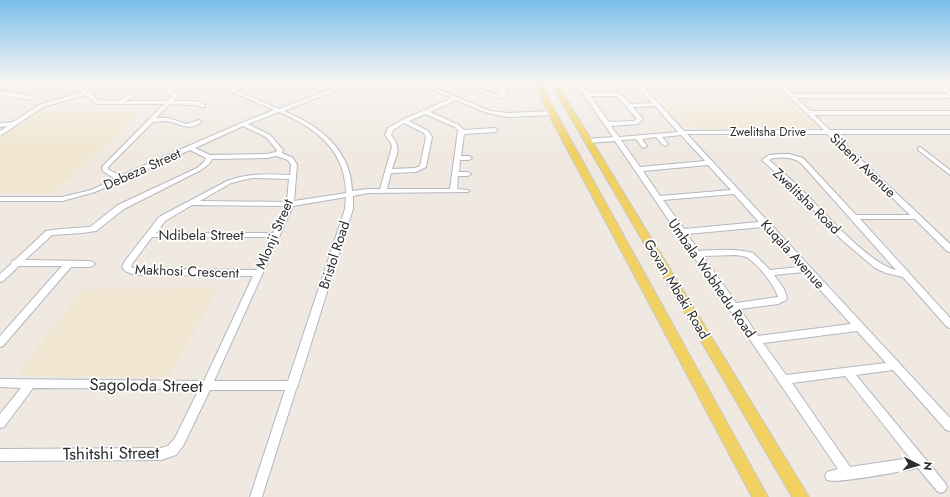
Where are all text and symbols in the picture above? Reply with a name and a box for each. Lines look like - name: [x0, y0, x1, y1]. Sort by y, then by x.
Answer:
- street label: Zwelitsha Drive: [730, 123, 806, 141]
- street label: Sibeni Avenue: [825, 128, 901, 202]
- street label: Debeza Street: [100, 143, 184, 195]
- street label: Zwelitsha Road: [768, 163, 846, 239]
- street label: Mlonji Street: [250, 195, 298, 272]
- street label: Umbala Wobhedu Road: [663, 214, 761, 342]
- street label: Kuqala Avenue: [756, 215, 830, 293]
- street label: Bristol Road: [314, 218, 354, 292]
- street label: Ndibela Street: [158, 225, 244, 245]
- street label: Govan Mbeki Road: [639, 235, 715, 343]
- street label: Makhosi Crescent: [135, 259, 240, 283]
- street label: Sagoloda Street: [89, 372, 203, 398]
- street label: Tshitshi Street: [63, 440, 159, 466]
- north arrow: [898, 445, 938, 485]
- text: N: [920, 461, 936, 471]

